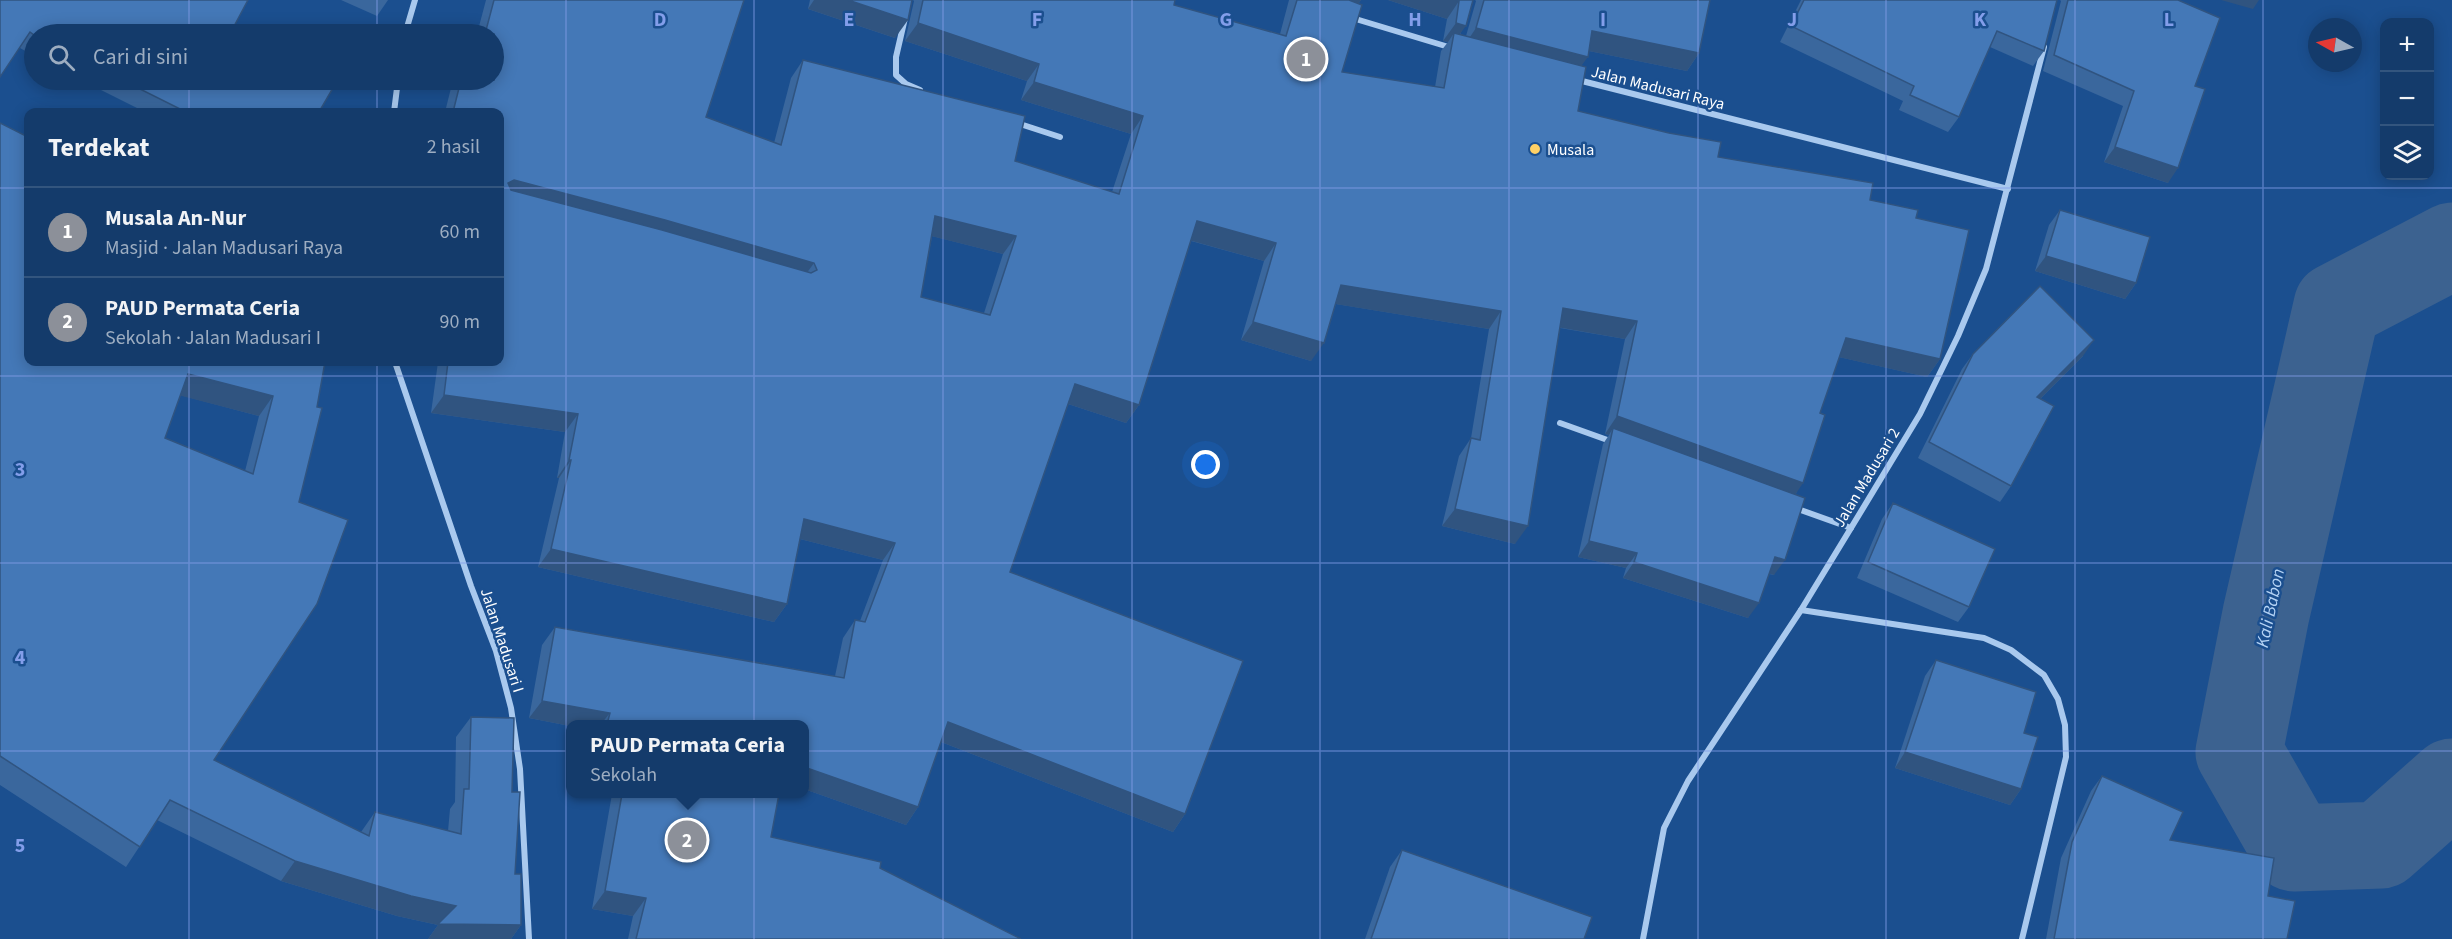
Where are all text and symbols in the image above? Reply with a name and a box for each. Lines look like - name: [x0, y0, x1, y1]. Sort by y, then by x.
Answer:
- text: D: [654, 6, 666, 34]
- text: E: [844, 6, 854, 34]
- text: F: [1032, 6, 1042, 34]
- text: G: [1220, 6, 1232, 34]
- text: H: [1408, 6, 1422, 34]
- text: I: [1600, 6, 1606, 34]
- text: J: [1787, 6, 1797, 34]
- text: K: [1974, 6, 1987, 34]
- text: L: [2164, 6, 2174, 34]
- north arrow: [2308, 18, 2362, 72]
- map controls: [2380, 18, 2434, 180]
- button: +: [2380, 18, 2434, 72]
- search box: [24, 24, 504, 90]
- pin: 1: [1286, 36, 1326, 82]
- icon: search: [45, 41, 78, 74]
- text: Cari di sini: [93, 41, 188, 73]
- street label: Jalan Madusari Raya: [1589, 61, 1727, 115]
- button: −: [2380, 72, 2434, 126]
- button: layers: [2380, 126, 2434, 180]
- text: Terdekat: [48, 129, 150, 166]
- text: 2 hasil: [427, 133, 480, 161]
- place label: Musala: [1547, 139, 1594, 161]
- marker: Musala: [1528, 142, 1542, 156]
- text: Musala An-Nur: [105, 202, 246, 234]
- text: 1: [62, 218, 73, 246]
- text: 60 m: [440, 218, 480, 246]
- text: Masjid · Jalan Madusari Raya: [105, 234, 343, 262]
- text: PAUD Permata Ceria: [105, 292, 300, 324]
- text: 2: [62, 308, 73, 336]
- text: 90 m: [440, 308, 480, 336]
- text: Sekolah · Jalan Madusari I: [105, 324, 321, 352]
- street label: Jalan Madusari 2: [1828, 424, 1905, 531]
- your location: [1191, 450, 1220, 479]
- text: 3: [15, 456, 25, 484]
- water label: Kali Babon: [2250, 566, 2291, 650]
- street label: Jalan Madusari I: [475, 585, 529, 695]
- text: 4: [15, 644, 26, 672]
- popup: [566, 720, 809, 798]
- text: PAUD Permata Ceria: [590, 729, 785, 761]
- text: Sekolah: [590, 761, 657, 789]
- pin: 2: [668, 818, 706, 862]
- text: 5: [15, 832, 25, 860]

